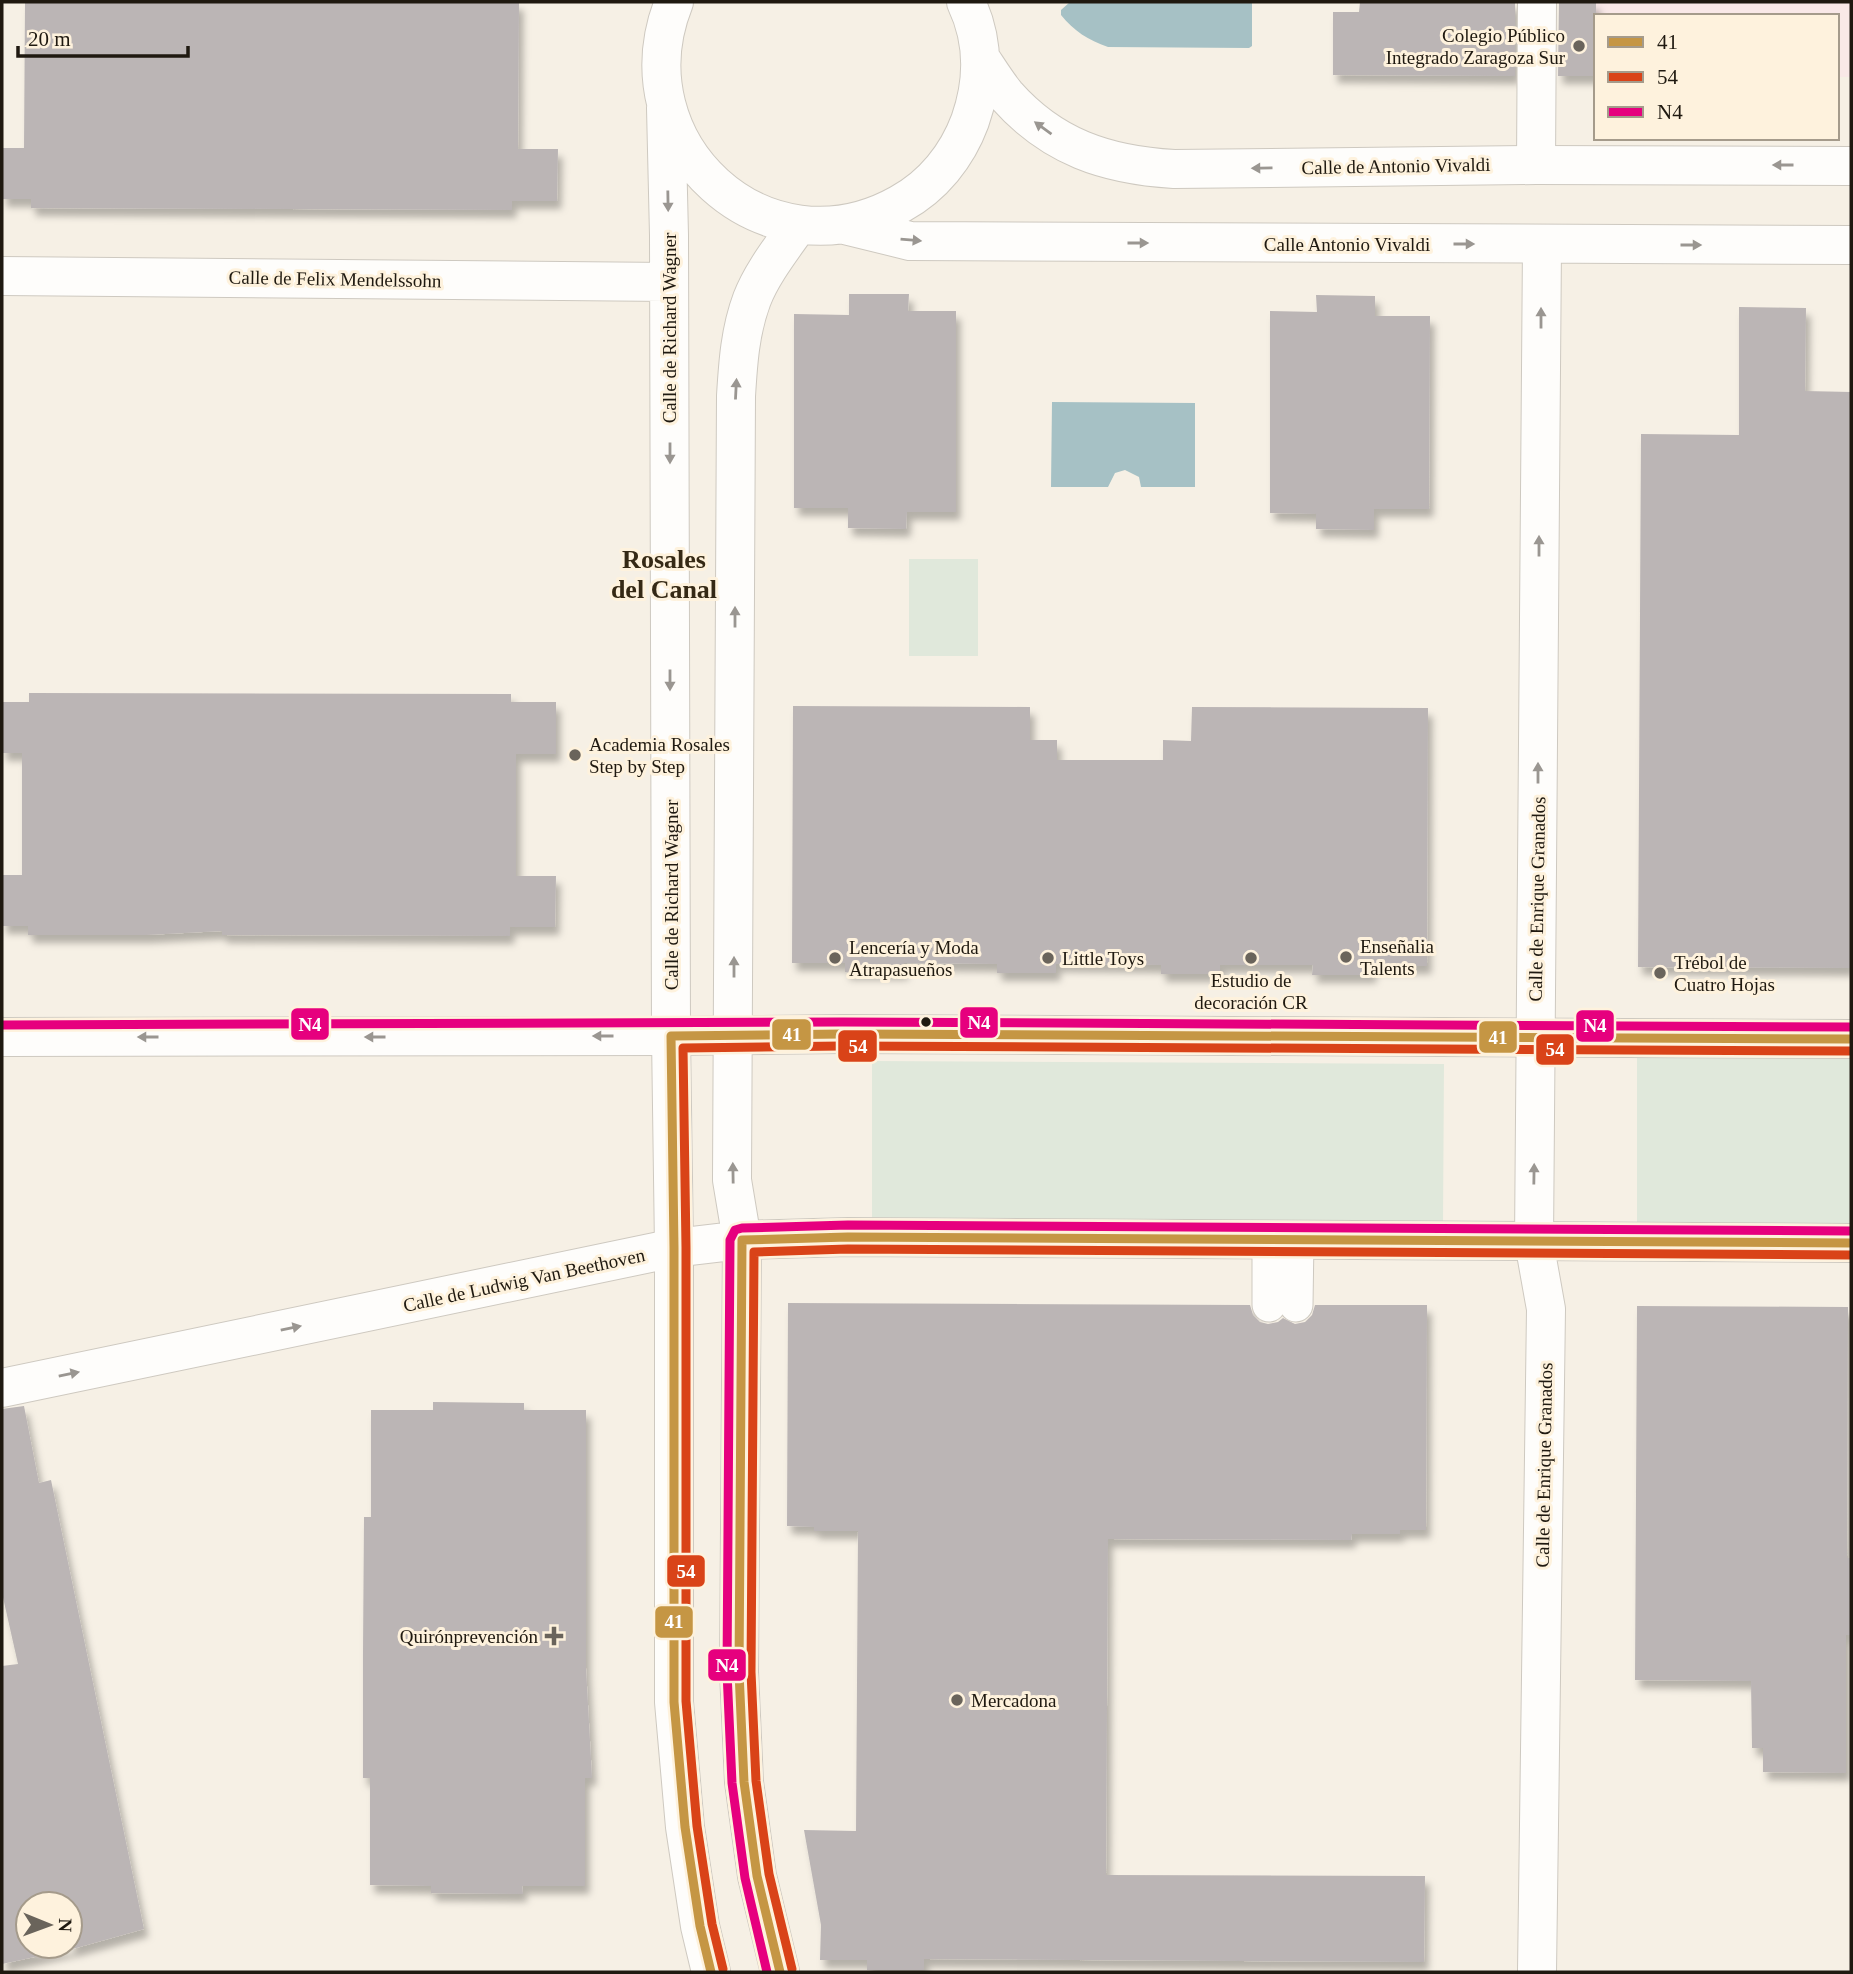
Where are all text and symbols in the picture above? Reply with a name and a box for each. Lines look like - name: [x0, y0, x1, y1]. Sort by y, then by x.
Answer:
- scale bar: [18, 14, 187, 58]
- legend: [1594, 14, 1839, 140]
- place label: Colegio Público Integrado Zaragoza Sur: [1386, 25, 1566, 68]
- text: 20 m: [28, 27, 71, 51]
- text: 41: [1657, 30, 1678, 54]
- marker: Colegio Público Integrado Zaragoza Sur: [1571, 38, 1587, 54]
- text: 54: [1657, 65, 1679, 89]
- text: N4: [1657, 100, 1683, 124]
- one-way arrow: [1034, 121, 1052, 135]
- street label: Calle de Antonio Vivaldi: [1301, 154, 1491, 178]
- one-way arrow: [1772, 159, 1794, 171]
- one-way arrow: [1250, 162, 1272, 174]
- one-way arrow: [662, 190, 674, 212]
- street label: Calle de Richard Wagner: [659, 232, 680, 423]
- street label: Calle Antonio Vivaldi: [1264, 234, 1430, 255]
- one-way arrow: [900, 235, 922, 246]
- one-way arrow: [1128, 237, 1150, 249]
- one-way arrow: [1453, 238, 1475, 250]
- one-way arrow: [1681, 239, 1703, 251]
- street label: Calle de Felix Mendelssohn: [228, 267, 442, 291]
- one-way arrow: [1535, 307, 1547, 329]
- one-way arrow: [731, 378, 742, 400]
- one-way arrow: [664, 442, 676, 464]
- one-way arrow: [1533, 535, 1545, 557]
- district label: Rosales del Canal: [611, 545, 717, 604]
- one-way arrow: [729, 606, 741, 628]
- one-way arrow: [664, 669, 676, 691]
- place label: Academia Rosales Step by Step: [589, 734, 730, 777]
- marker: Academia Rosales Step by Step: [567, 747, 583, 763]
- one-way arrow: [1532, 762, 1544, 784]
- street label: Calle de Enrique Granados: [1525, 796, 1549, 1002]
- street label: Calle de Richard Wagner: [661, 799, 682, 990]
- place label: Enseñalia Talents: [1360, 936, 1434, 979]
- place label: Lencería y Moda Atrapasueños: [849, 937, 979, 980]
- place label: Little Toys: [1062, 948, 1144, 969]
- marker: Enseñalia Talents: [1338, 949, 1354, 965]
- marker: Lencería y Moda Atrapasueños: [827, 950, 843, 966]
- marker: Little Toys: [1040, 950, 1056, 966]
- marker: Estudio de decoración CR: [1243, 950, 1259, 966]
- place label: Trébol de Cuatro Hojas: [1674, 952, 1775, 995]
- one-way arrow: [728, 956, 740, 978]
- marker: Trébol de Cuatro Hojas: [1652, 965, 1668, 981]
- place label: Estudio de decoración CR: [1194, 970, 1308, 1013]
- line badge: N4: [959, 1006, 999, 1039]
- line badge: N4: [290, 1007, 330, 1041]
- line badge: N4: [1575, 1009, 1615, 1043]
- text: N4: [967, 1012, 991, 1033]
- text: N4: [298, 1014, 322, 1035]
- unlabelled marker: [919, 1015, 933, 1029]
- text: N4: [1583, 1015, 1607, 1036]
- line badge: 41: [771, 1018, 812, 1051]
- line badge: 41: [1478, 1020, 1518, 1054]
- text: 41: [783, 1024, 802, 1045]
- text: 41: [1489, 1027, 1508, 1048]
- line badge: 54: [837, 1029, 878, 1063]
- one-way arrow: [591, 1030, 613, 1042]
- one-way arrow: [136, 1031, 158, 1043]
- one-way arrow: [364, 1031, 386, 1043]
- line badge: 54: [1535, 1033, 1575, 1066]
- text: 54: [849, 1036, 868, 1057]
- text: 54: [1546, 1039, 1565, 1060]
- one-way arrow: [727, 1162, 739, 1184]
- one-way arrow: [1528, 1163, 1540, 1185]
- street label: Calle de Ludwig Van Beethoven: [401, 1244, 647, 1316]
- one-way arrow: [280, 1323, 302, 1334]
- street label: Calle de Enrique Granados: [1532, 1362, 1556, 1568]
- one-way arrow: [58, 1369, 80, 1380]
- line badge: 54: [666, 1554, 706, 1588]
- text: 54: [677, 1561, 696, 1582]
- line badge: 41: [654, 1605, 694, 1639]
- text: 41: [665, 1611, 684, 1632]
- place label: Quirónprevención: [400, 1626, 538, 1647]
- marker: Quirónprevención: [544, 1626, 564, 1646]
- line badge: N4: [707, 1648, 747, 1682]
- text: N4: [715, 1655, 739, 1676]
- place label: Mercadona: [971, 1690, 1057, 1711]
- marker: Mercadona: [949, 1692, 965, 1708]
- north arrow: [14, 1890, 84, 1960]
- text: N: [55, 1918, 76, 1933]

